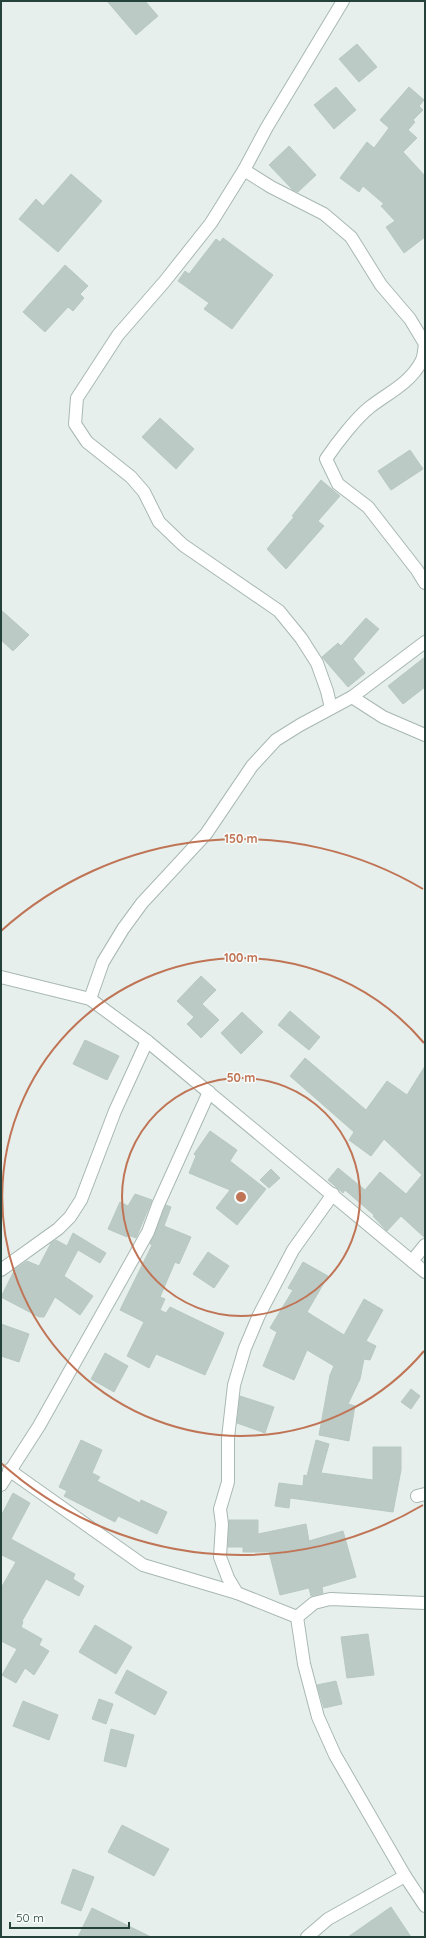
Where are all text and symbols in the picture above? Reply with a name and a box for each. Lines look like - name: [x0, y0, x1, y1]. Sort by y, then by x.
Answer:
- text: 150 m: [224, 831, 258, 846]
- text: 100 m: [224, 950, 258, 965]
- text: 50 m: [227, 1070, 255, 1085]
- centre of rings: [234, 1190, 248, 1204]
- scale bar: [10, 1904, 129, 1930]
- text: 50 m: [16, 1910, 44, 1925]

